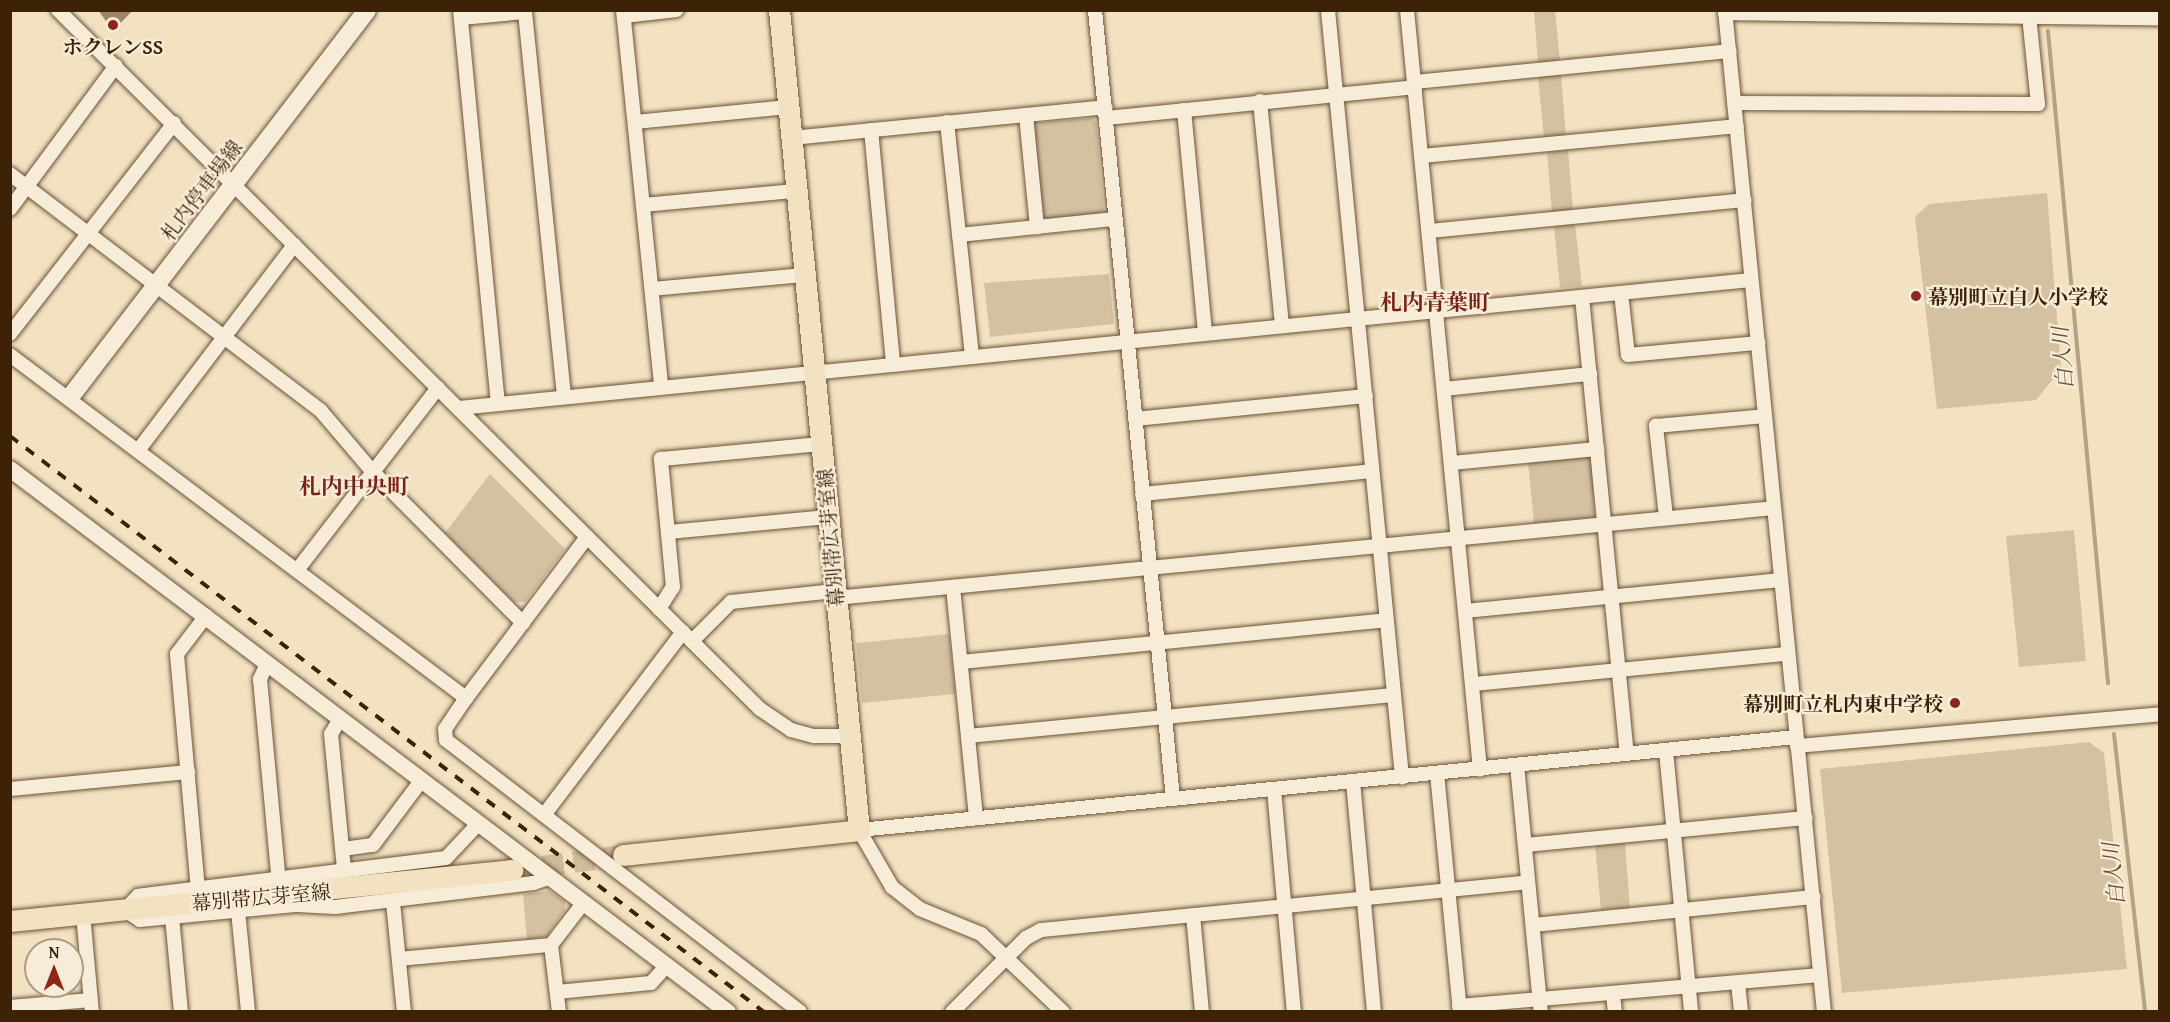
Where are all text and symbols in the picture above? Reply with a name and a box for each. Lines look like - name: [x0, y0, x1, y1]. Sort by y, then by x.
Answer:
- marker: ホクレンSS: [106, 18, 120, 32]
- place label: ホクレンSS: [63, 34, 163, 58]
- street label: 札内停車場線: [155, 135, 247, 245]
- place label: 幕別町立白人小学校: [1928, 284, 2108, 308]
- marker: 幕別町立白人小学校: [1909, 289, 1923, 303]
- district label: 札内青葉町: [1380, 290, 1490, 316]
- water label: 白人川: [2048, 326, 2078, 390]
- street label: 幕別帯広芽室線: [812, 467, 848, 609]
- district label: 札内中央町: [299, 474, 409, 500]
- place label: 幕別町立札内東中学校: [1743, 691, 1943, 715]
- marker: 幕別町立札内東中学校: [1948, 696, 1962, 710]
- water label: 白人川: [2098, 841, 2130, 907]
- street label: 幕別帯広芽室線: [190, 879, 332, 915]
- north arrow: [24, 938, 84, 998]
- text: N: [49, 940, 59, 964]

